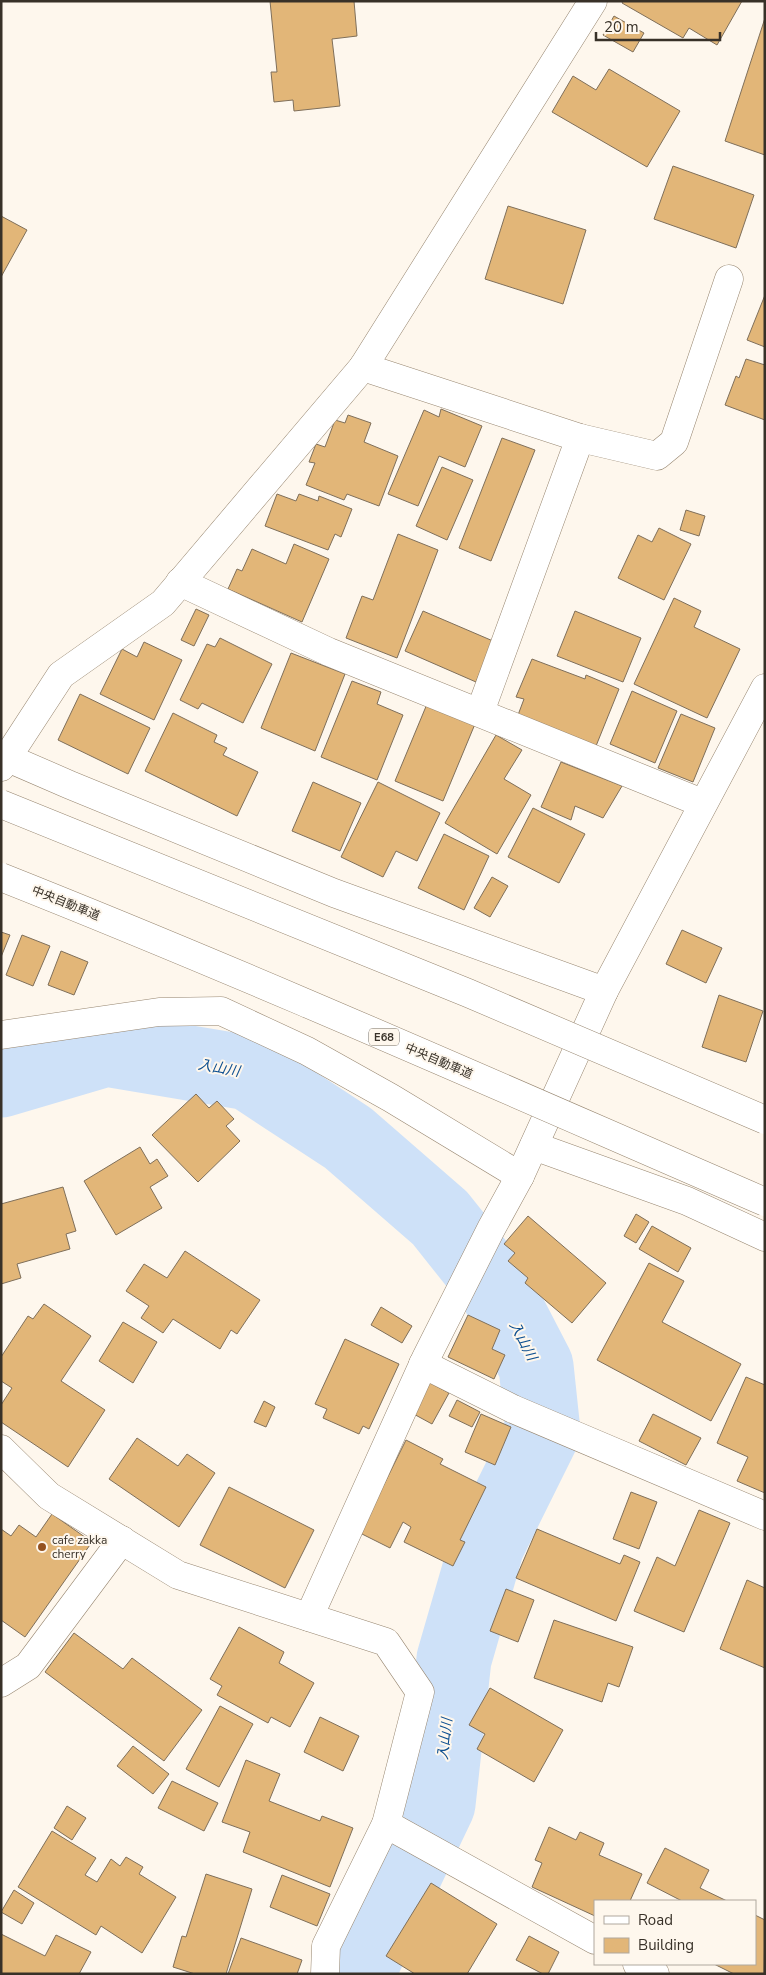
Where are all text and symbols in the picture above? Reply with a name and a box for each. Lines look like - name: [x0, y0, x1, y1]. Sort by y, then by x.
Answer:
- scale bar: [596, 10, 720, 42]
- text: 20 m: [604, 17, 639, 37]
- street label: 中央自動車道: [30, 882, 102, 924]
- road number: E68: [369, 1028, 399, 1046]
- street label: 中央自動車道: [403, 1040, 475, 1082]
- water label: 入山川: [197, 1055, 243, 1081]
- water label: 入山川: [505, 1318, 542, 1366]
- place label: cafe zakka cherry: [52, 1532, 107, 1562]
- marker: cafe zakka cherry: [36, 1541, 48, 1553]
- water label: 入山川: [433, 1715, 457, 1761]
- legend: [594, 1900, 756, 1965]
- text: Road: [638, 1910, 673, 1930]
- text: Building: [638, 1935, 694, 1955]

